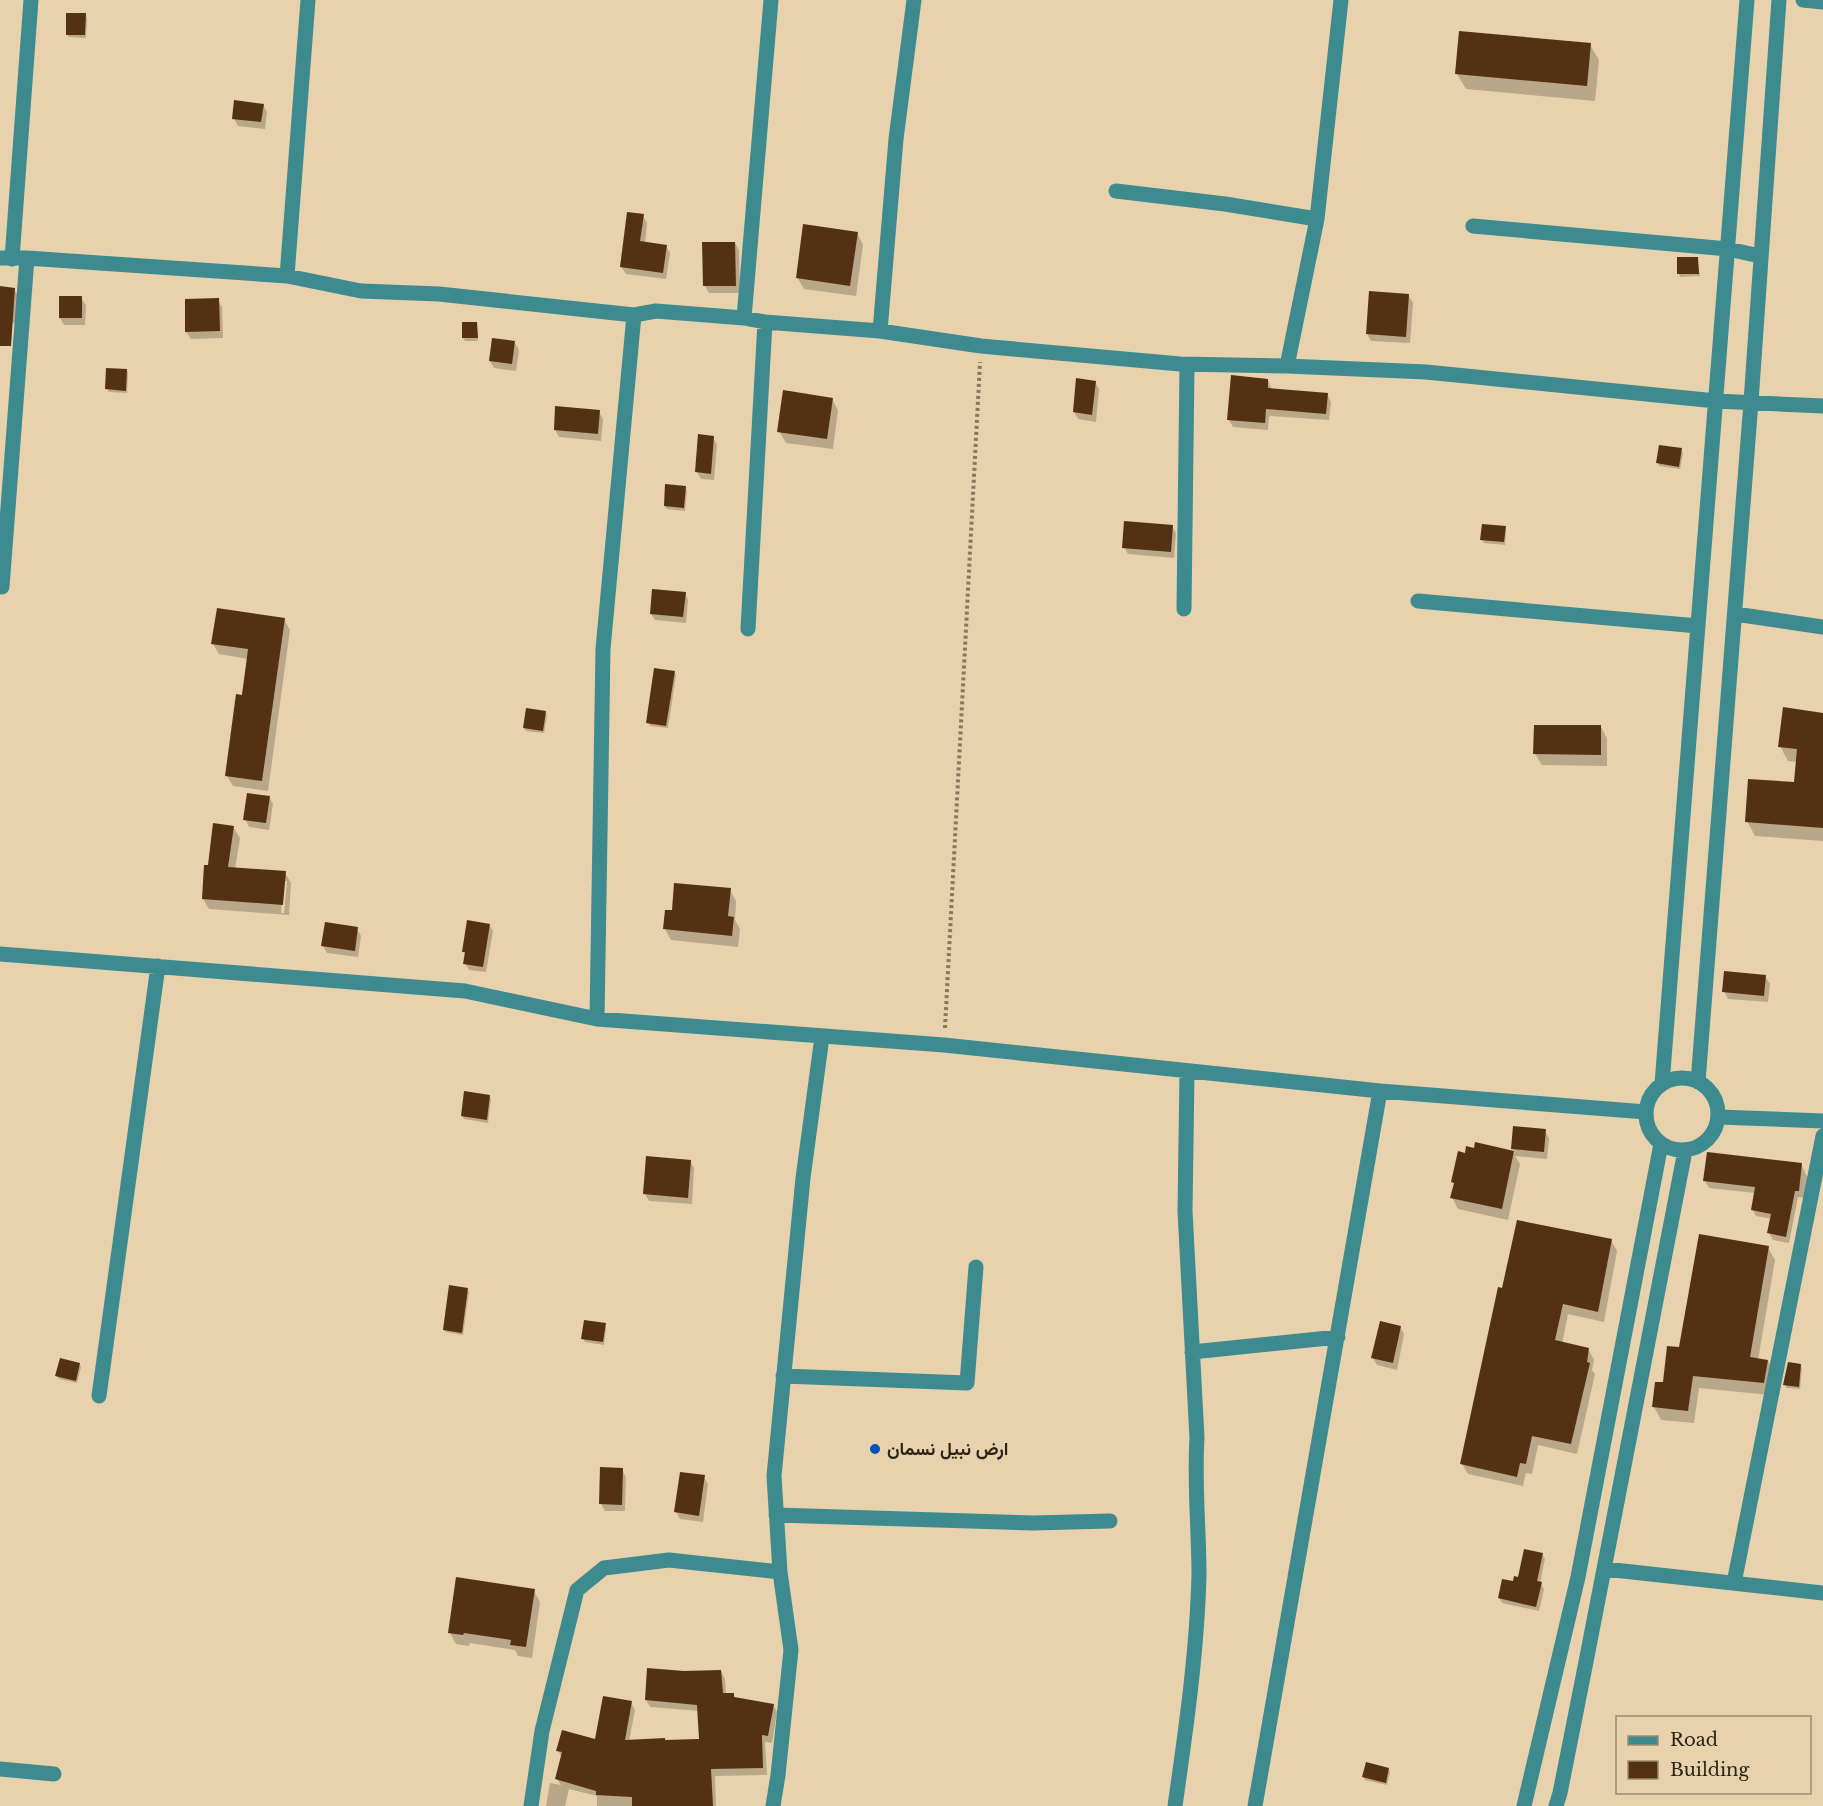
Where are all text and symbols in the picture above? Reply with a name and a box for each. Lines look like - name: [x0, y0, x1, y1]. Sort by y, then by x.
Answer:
- place label: ارض نبيل نسمان: [887, 1438, 1008, 1460]
- marker: ارض نبيل نسمان: [868, 1442, 882, 1456]
- legend: [1616, 1716, 1811, 1794]
- text: Road: [1670, 1729, 1718, 1751]
- text: Building: [1670, 1759, 1749, 1781]

